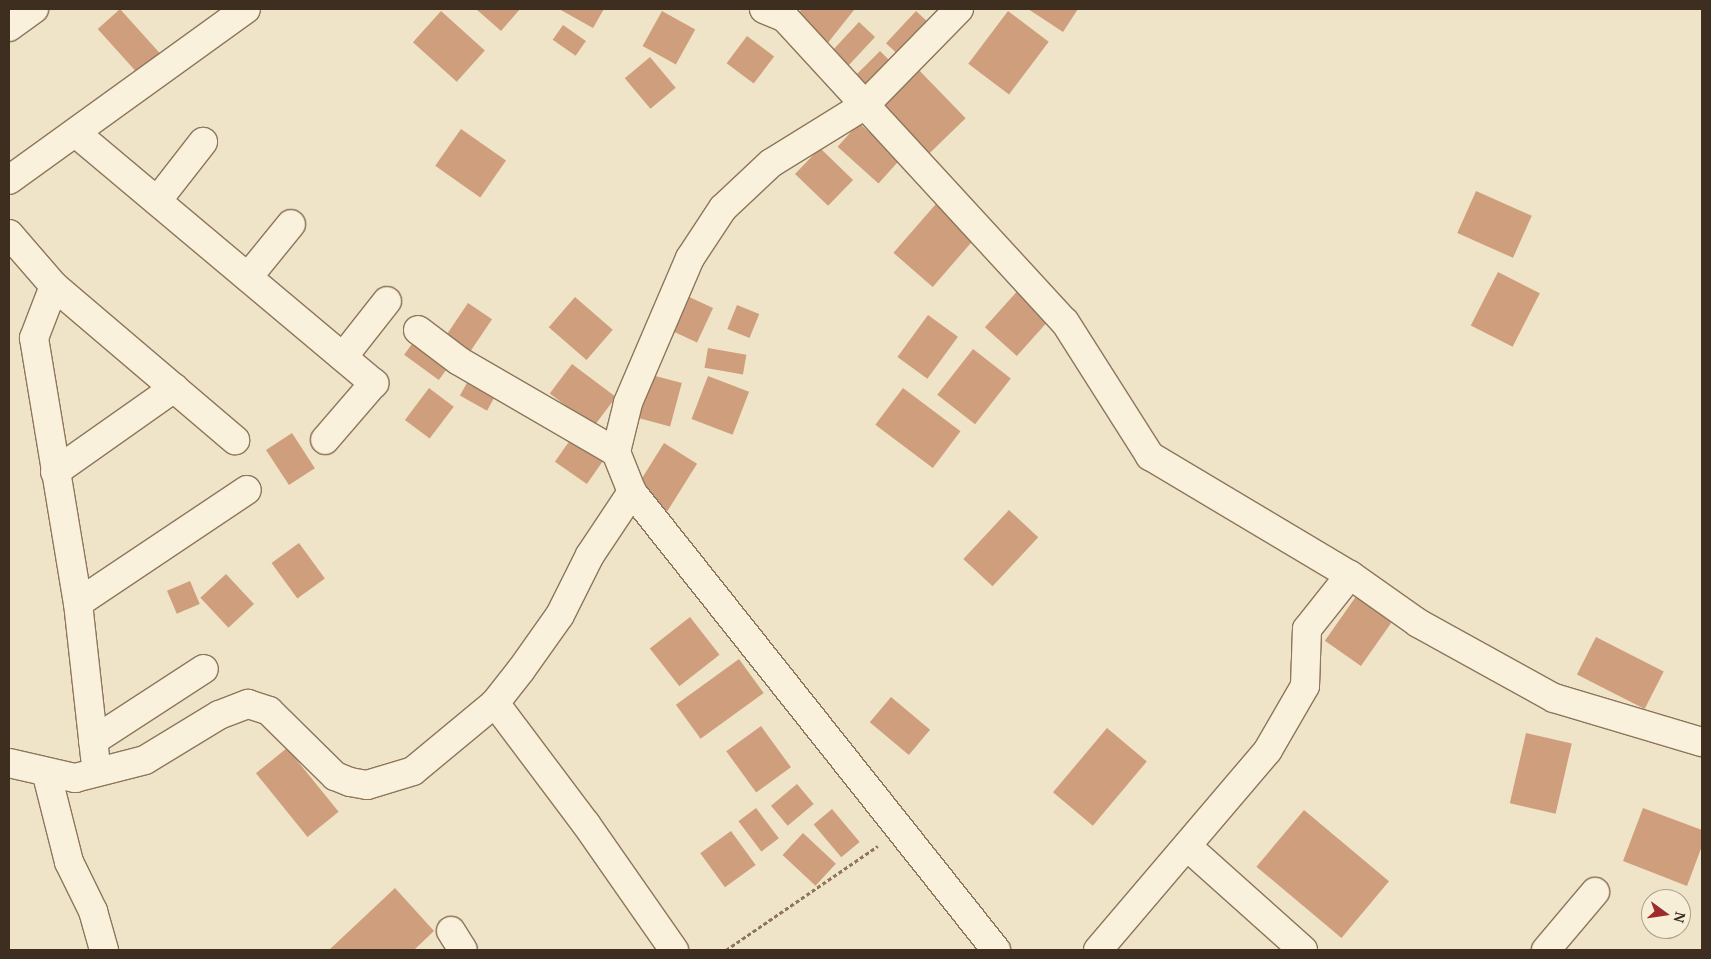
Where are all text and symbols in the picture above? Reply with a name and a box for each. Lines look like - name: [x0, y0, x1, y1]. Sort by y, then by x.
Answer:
- north arrow: [1641, 889, 1691, 939]
- text: N: [1670, 910, 1691, 925]

